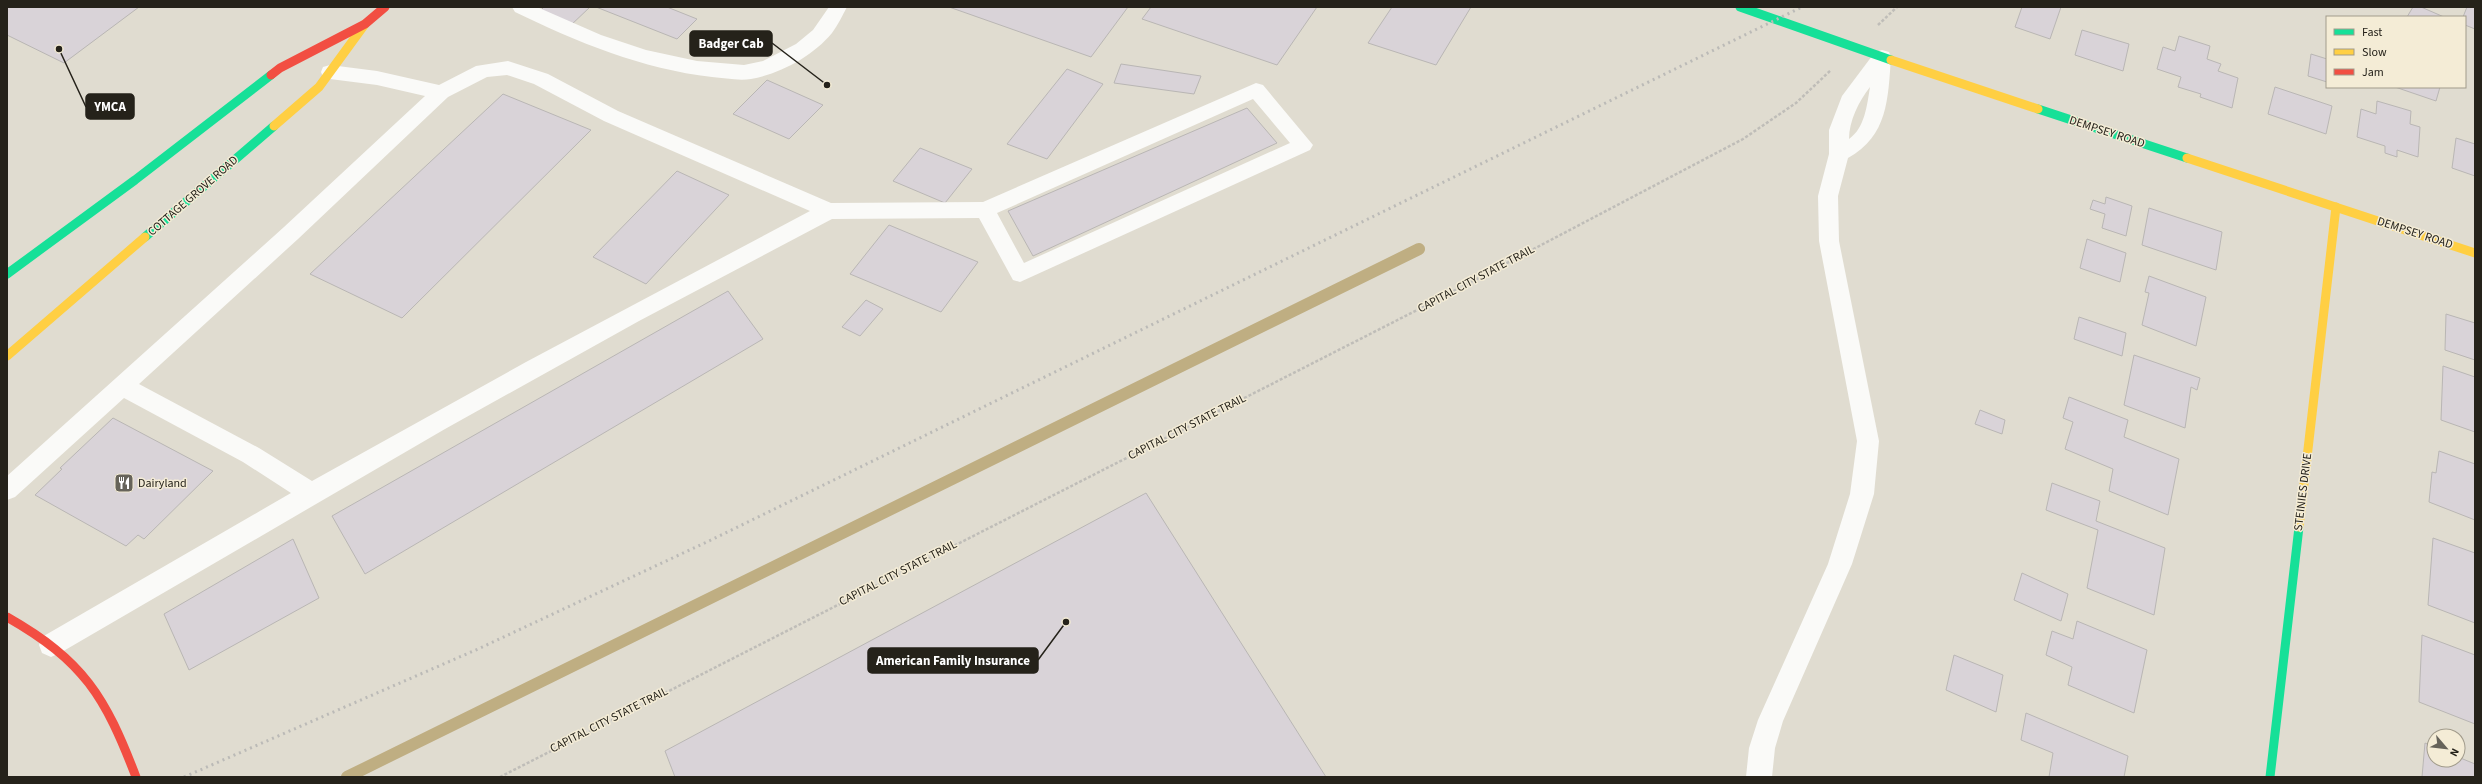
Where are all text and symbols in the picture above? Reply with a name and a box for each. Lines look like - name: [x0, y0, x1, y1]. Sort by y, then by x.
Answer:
- legend: [2326, 16, 2466, 88]
- text: Fast: [2362, 24, 2382, 41]
- callout: Badger Cab: [690, 31, 772, 56]
- text: Badger Cab: [698, 35, 764, 53]
- text: Slow: [2362, 44, 2387, 61]
- text: Jam: [2362, 64, 2384, 81]
- callout: YMCA: [86, 94, 134, 119]
- text: YMCA: [93, 98, 126, 116]
- street label: DEMPSEY ROAD: [2067, 112, 2147, 152]
- street label: COTTAGE GROVE ROAD: [144, 152, 242, 240]
- street label: DEMPSEY ROAD: [2375, 213, 2455, 253]
- street label: CAPITAL CITY STATE TRAIL: [1415, 241, 1538, 317]
- street label: CAPITAL CITY STATE TRAIL: [1125, 390, 1249, 464]
- street label: STEINIES DRIVE: [2290, 452, 2316, 532]
- restaurant icon: Dairyland: [113, 472, 135, 494]
- place label: Dairyland: [138, 475, 187, 492]
- street label: CAPITAL CITY STATE TRAIL: [836, 536, 960, 610]
- callout: American Family Insurance: [868, 648, 1038, 673]
- text: American Family Insurance: [875, 652, 1030, 670]
- street label: CAPITAL CITY STATE TRAIL: [547, 683, 671, 757]
- north arrow: [2426, 728, 2466, 768]
- text: N: [2446, 746, 2463, 759]

